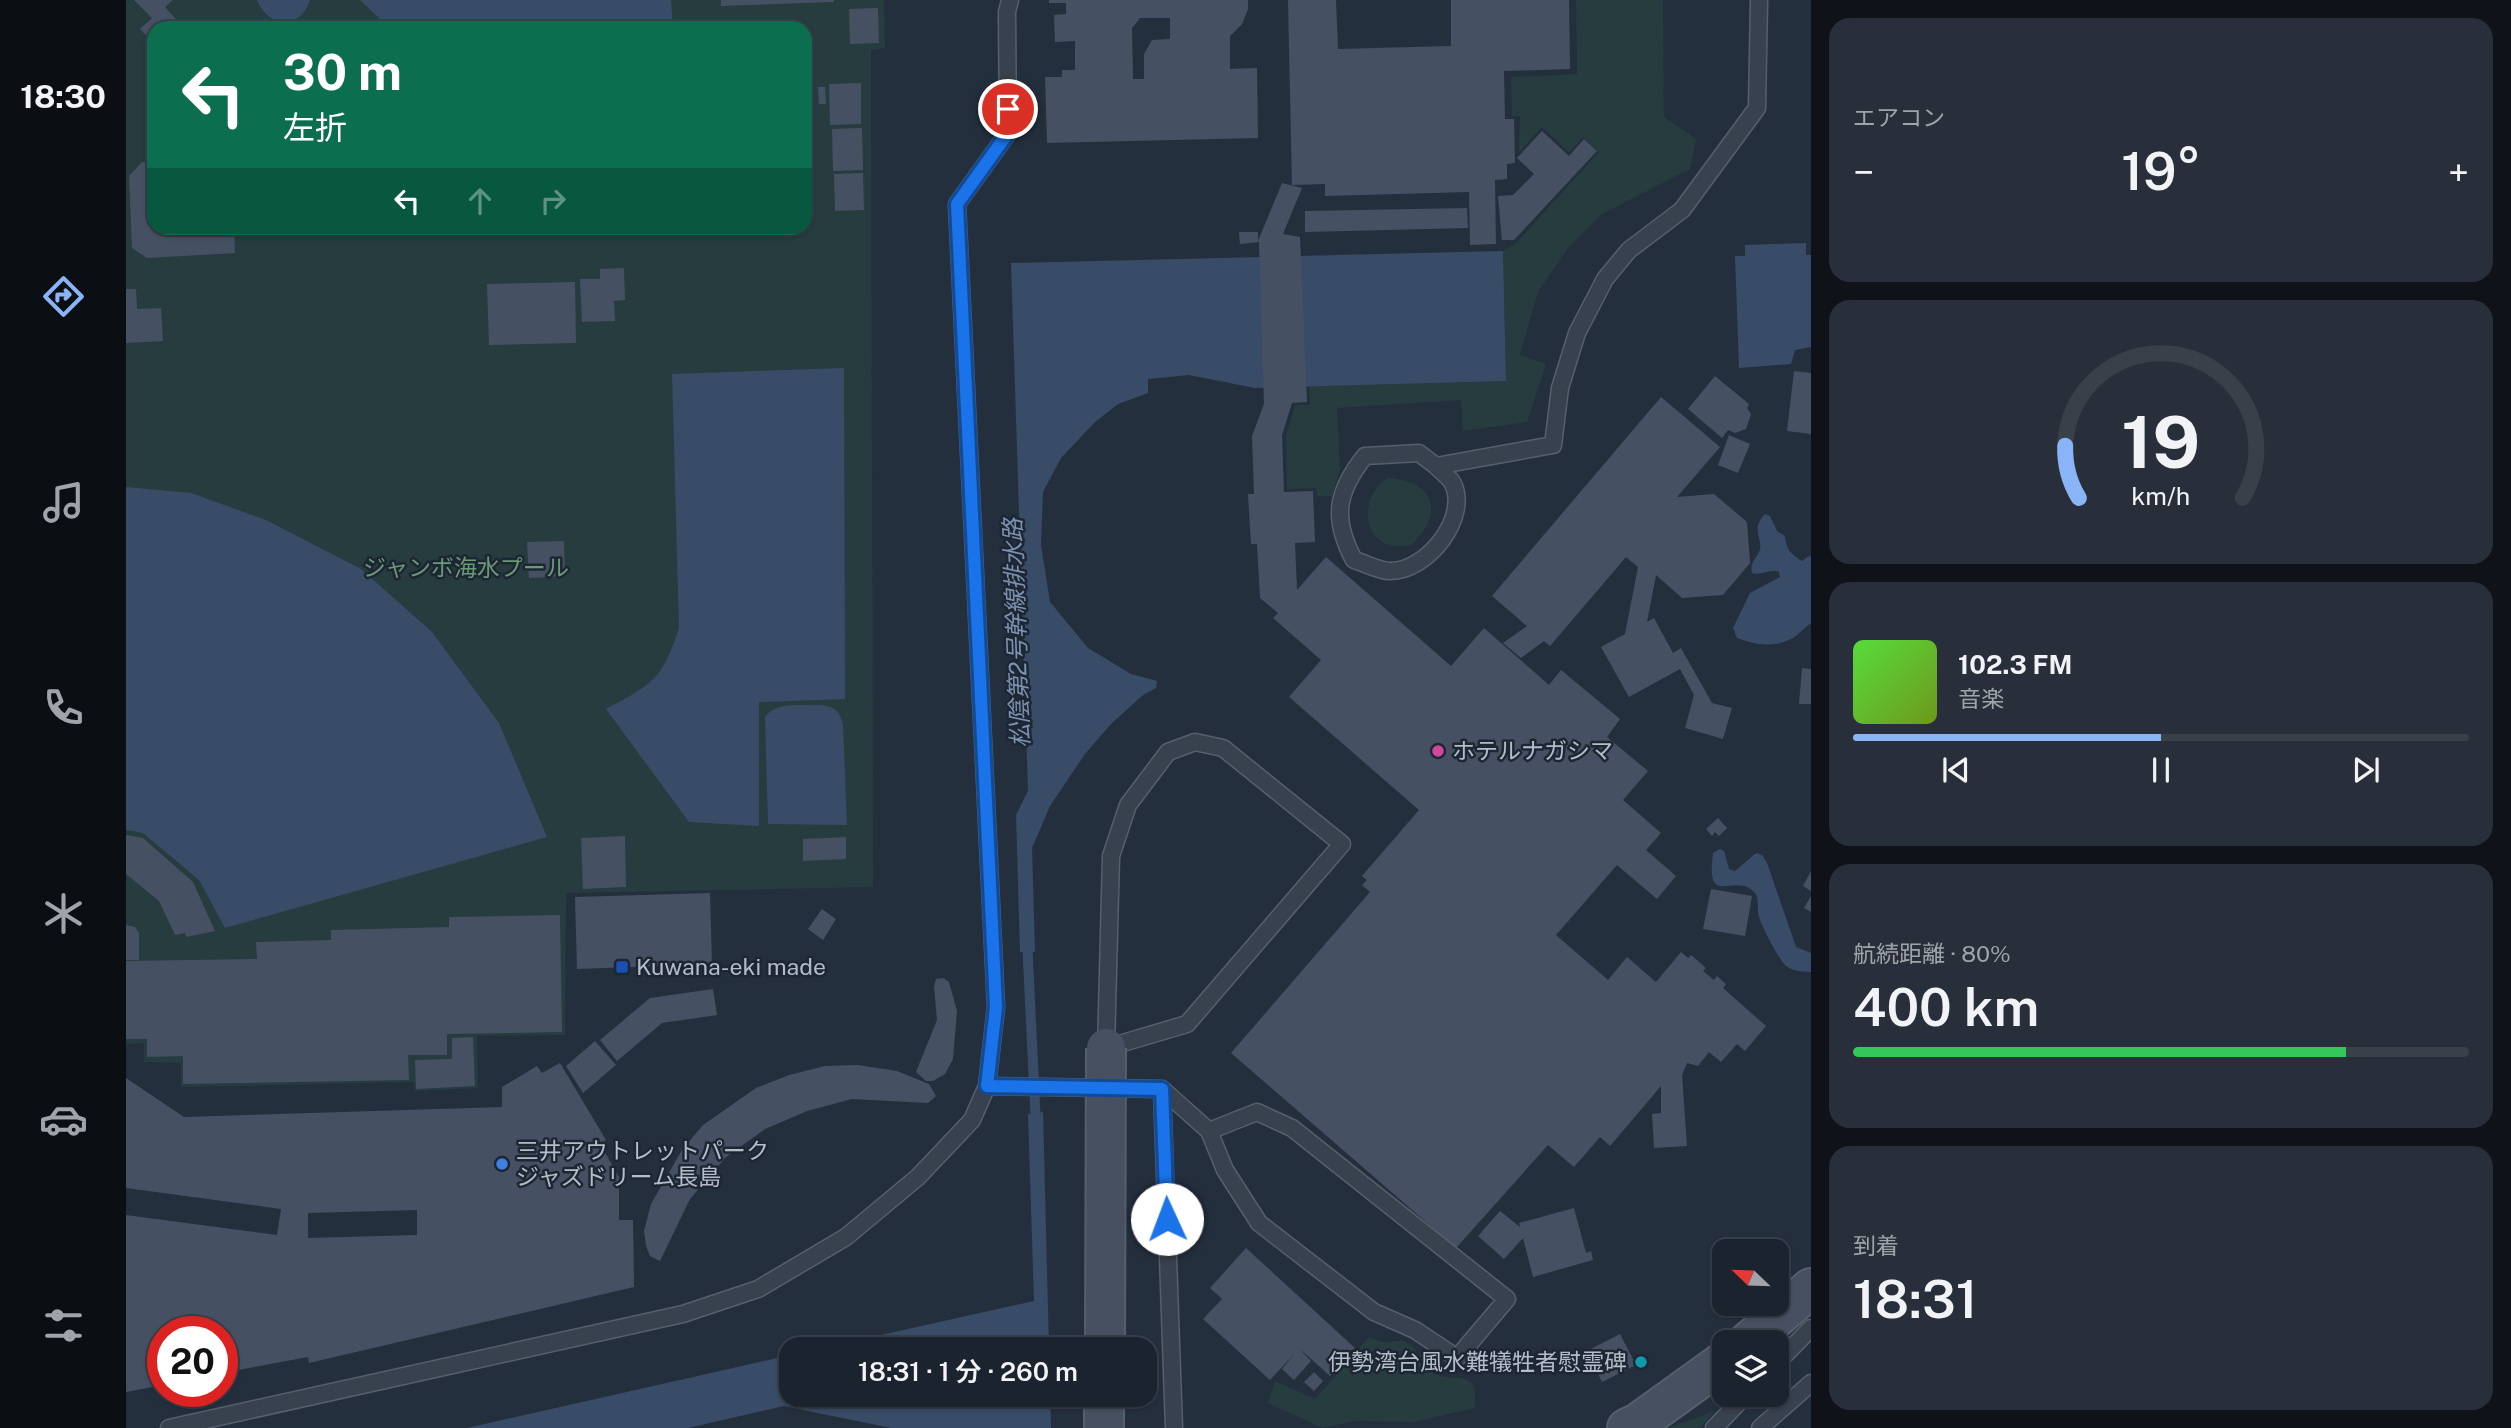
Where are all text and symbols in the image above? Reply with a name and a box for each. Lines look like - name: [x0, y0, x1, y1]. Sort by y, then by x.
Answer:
- text: 30 m: [283, 43, 402, 101]
- icon: left: [168, 49, 259, 140]
- text: 18:30: [20, 78, 106, 115]
- pin: [978, 79, 1038, 139]
- icon: arrive: [989, 90, 1027, 128]
- text: エアコン: [1853, 104, 1945, 131]
- text: 左折: [283, 109, 347, 146]
- text: 19°: [2121, 141, 2201, 202]
- text: −: [1853, 150, 1874, 195]
- text: +: [2448, 150, 2469, 195]
- icon: left: [388, 182, 426, 220]
- icon: ahead: [461, 182, 499, 220]
- icon: right: [534, 182, 572, 220]
- icon: directions: [39, 272, 88, 321]
- text: 19: [2121, 399, 2201, 484]
- icon: music: [39, 478, 88, 527]
- text: km/h: [2132, 481, 2190, 511]
- water label: 松陰第2号幹線排水路: [998, 516, 1034, 748]
- park label: ジャンボ海水プール: [363, 554, 569, 581]
- text: 102.3 FM: [1958, 649, 2072, 680]
- icon: phone: [39, 683, 88, 732]
- text: 音楽: [1958, 685, 2004, 712]
- place label: ホテルナガシマ: [1452, 737, 1613, 764]
- marker: ホテルナガシマ: [1430, 743, 1446, 759]
- icon: previous: [1937, 751, 1975, 789]
- icon: pause: [2142, 751, 2180, 789]
- icon: next: [2347, 751, 2385, 789]
- icon: climate: [39, 889, 88, 938]
- text: 航続距離 · 80%: [1853, 940, 2011, 967]
- place label: Kuwana-eki made: [636, 953, 826, 980]
- marker: Kuwana-eki made: [614, 959, 630, 975]
- text: 400 km: [1853, 977, 2039, 1038]
- icon: car: [39, 1095, 88, 1144]
- place label: 三井アウトレットパーク ジャズドリーム長島: [516, 1137, 769, 1190]
- marker: 三井アウトレットパーク ジャズドリーム長島: [494, 1156, 510, 1172]
- position arrow: [1130, 1182, 1204, 1256]
- text: 到着: [1853, 1232, 1899, 1259]
- north arrow: [1712, 1239, 1788, 1316]
- map controls: [1712, 1239, 1789, 1407]
- text: 18:31: [1853, 1269, 1978, 1330]
- icon: filters: [39, 1301, 88, 1350]
- speed limit sign: 20: [147, 1316, 238, 1407]
- button: layers: [1712, 1330, 1789, 1407]
- place label: 伊勢湾台風水難犠牲者慰霊碑: [1328, 1348, 1627, 1375]
- marker: 伊勢湾台風水難犠牲者慰霊碑: [1633, 1354, 1649, 1370]
- text: 18:31 · 1 分 · 260 m: [858, 1356, 1078, 1387]

